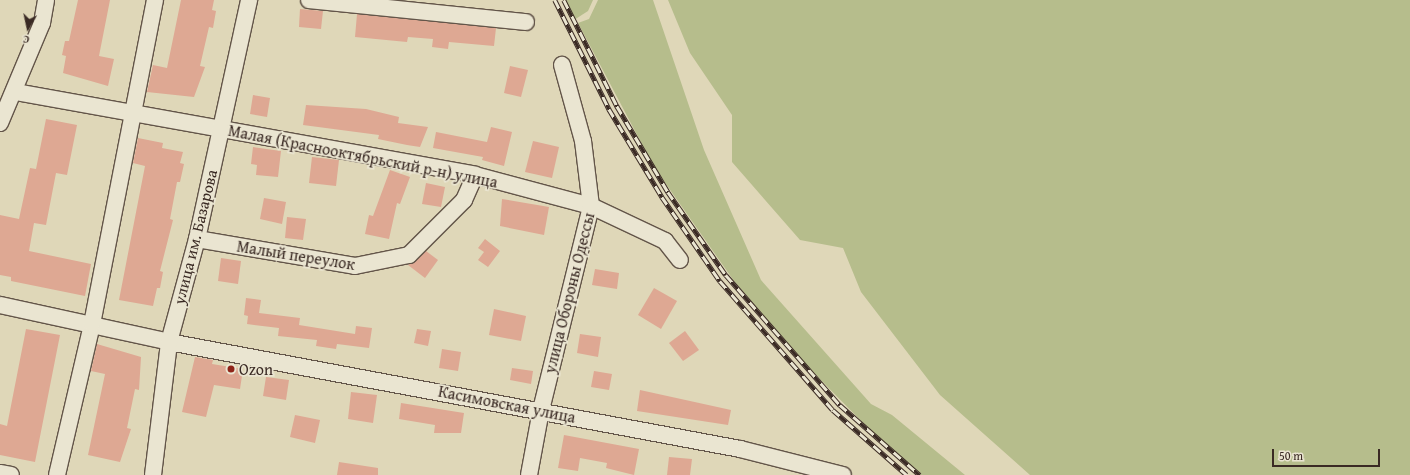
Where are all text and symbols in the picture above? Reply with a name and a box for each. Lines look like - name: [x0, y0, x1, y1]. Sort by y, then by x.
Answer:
- north arrow: [8, 8, 48, 48]
- text: С: [22, 31, 30, 48]
- street label: Малая (Краснооктябрьский р-н) улица: [227, 120, 499, 192]
- street label: улица им. Базарова: [169, 167, 221, 307]
- street label: улица Обороны Одессы: [540, 211, 598, 375]
- street label: Малый переулок: [236, 236, 356, 274]
- place label: Ozon: [239, 359, 273, 379]
- marker: Ozon: [226, 364, 236, 374]
- street label: Касимовская улица: [437, 381, 577, 427]
- scale bar: [1274, 441, 1382, 467]
- text: 50 m: [1279, 447, 1303, 464]

